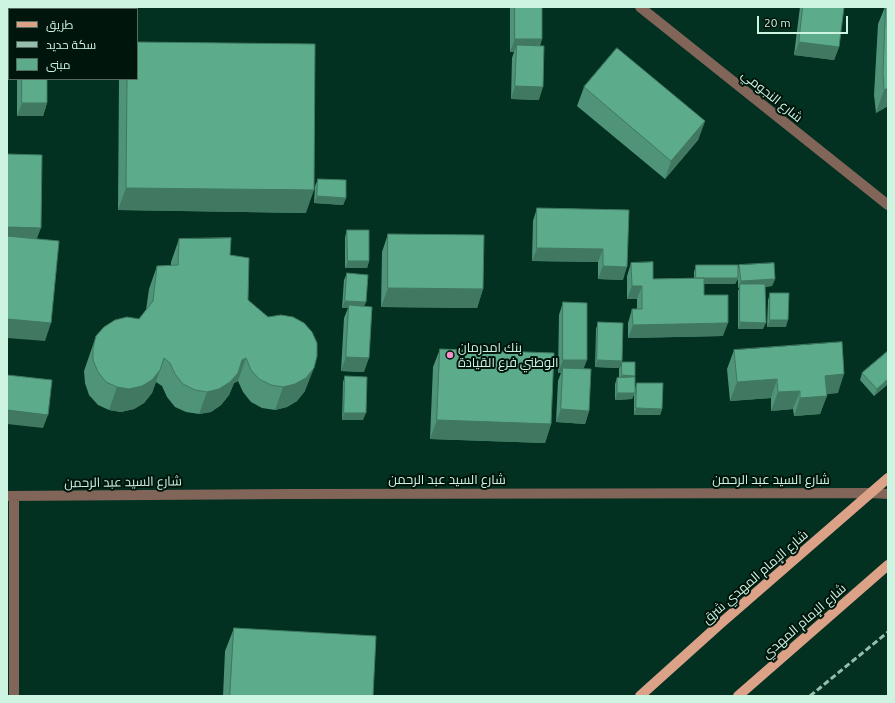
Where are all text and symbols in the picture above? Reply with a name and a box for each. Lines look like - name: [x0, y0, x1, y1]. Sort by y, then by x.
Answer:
- legend: [8, 8, 138, 80]
- scale bar: [759, 8, 850, 34]
- text: 20 m: [764, 16, 791, 29]
- text: طريق: [46, 18, 73, 31]
- text: سكة حديد: [46, 38, 96, 51]
- text: مبنى: [46, 58, 71, 71]
- street label: شارع النجومي: [738, 67, 806, 125]
- place label: بنك امدرمان الوطني فرع القيادة: [458, 340, 559, 371]
- marker: بنك امدرمان الوطني فرع القيادة: [445, 350, 455, 360]
- street label: شارع السيد عبد الرحمن: [388, 472, 506, 488]
- street label: شارع السيد عبد الرحمن: [712, 472, 830, 488]
- street label: شارع السيد عبد الرحمن: [64, 473, 182, 491]
- street label: شارع الإمام المهدي شرق: [699, 527, 811, 627]
- street label: شارع الإمام المهدي: [759, 580, 849, 662]

